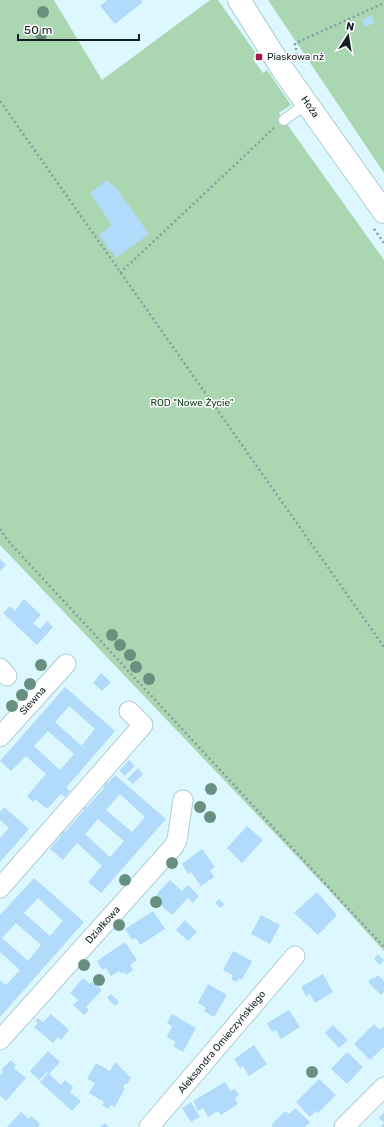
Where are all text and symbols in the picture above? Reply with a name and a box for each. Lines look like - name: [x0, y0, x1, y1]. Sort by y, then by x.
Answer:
- scale bar: [18, 16, 139, 42]
- north arrow: [328, 16, 368, 56]
- text: N: [345, 20, 355, 34]
- text: 50 m: [24, 23, 52, 37]
- place label: Piaskowa nż: [267, 51, 324, 63]
- marker: Piaskowa nż: [254, 52, 264, 62]
- street label: Hoża: [298, 94, 322, 120]
- park label: ROD "Nowe Życie": [151, 397, 234, 409]
- street label: Siewna: [17, 684, 49, 718]
- street label: Działkowa: [83, 904, 123, 946]
- street label: Aleksandra Omieczyńskiego: [176, 988, 269, 1096]

